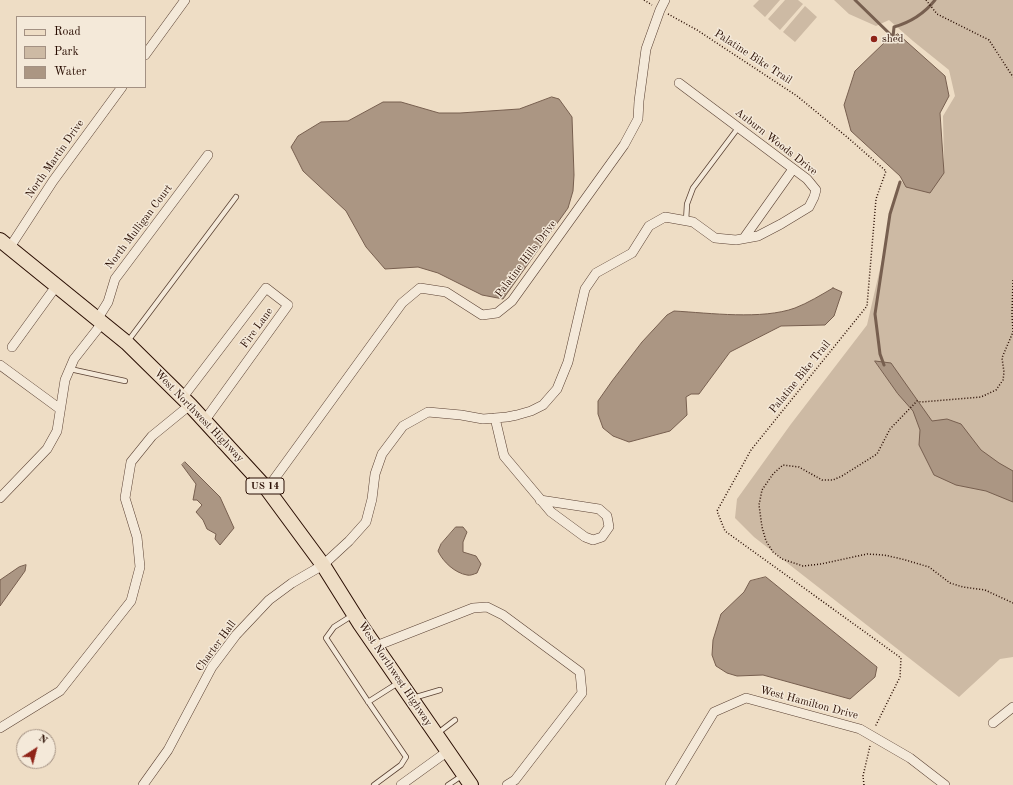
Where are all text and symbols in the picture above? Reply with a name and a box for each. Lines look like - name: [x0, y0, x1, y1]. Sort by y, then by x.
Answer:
- legend: [16, 16, 146, 88]
- text: Road: [54, 26, 81, 38]
- street label: Palatine Bike Trail: [712, 27, 794, 87]
- place label: shed: [882, 32, 904, 46]
- marker: shed: [869, 34, 879, 44]
- text: Park: [54, 46, 79, 58]
- text: Water: [54, 66, 86, 78]
- street label: Auburn Woods Drive: [732, 106, 820, 178]
- street label: North Martin Drive: [23, 117, 87, 201]
- street label: North Mulligan Court: [103, 182, 175, 272]
- street label: Palatine Hills Drive: [493, 218, 559, 300]
- street label: Fire Lane: [238, 305, 276, 351]
- street label: Palatine Bike Trail: [767, 338, 833, 416]
- street label: West Northwest Highway: [151, 367, 247, 465]
- road number: US 14: [246, 478, 284, 494]
- street label: Charter Hall: [193, 618, 239, 674]
- street label: West Northwest Highway: [355, 619, 435, 729]
- street label: West Hamilton Drive: [759, 684, 859, 722]
- north arrow: [16, 729, 56, 769]
- text: N: [36, 733, 49, 747]

